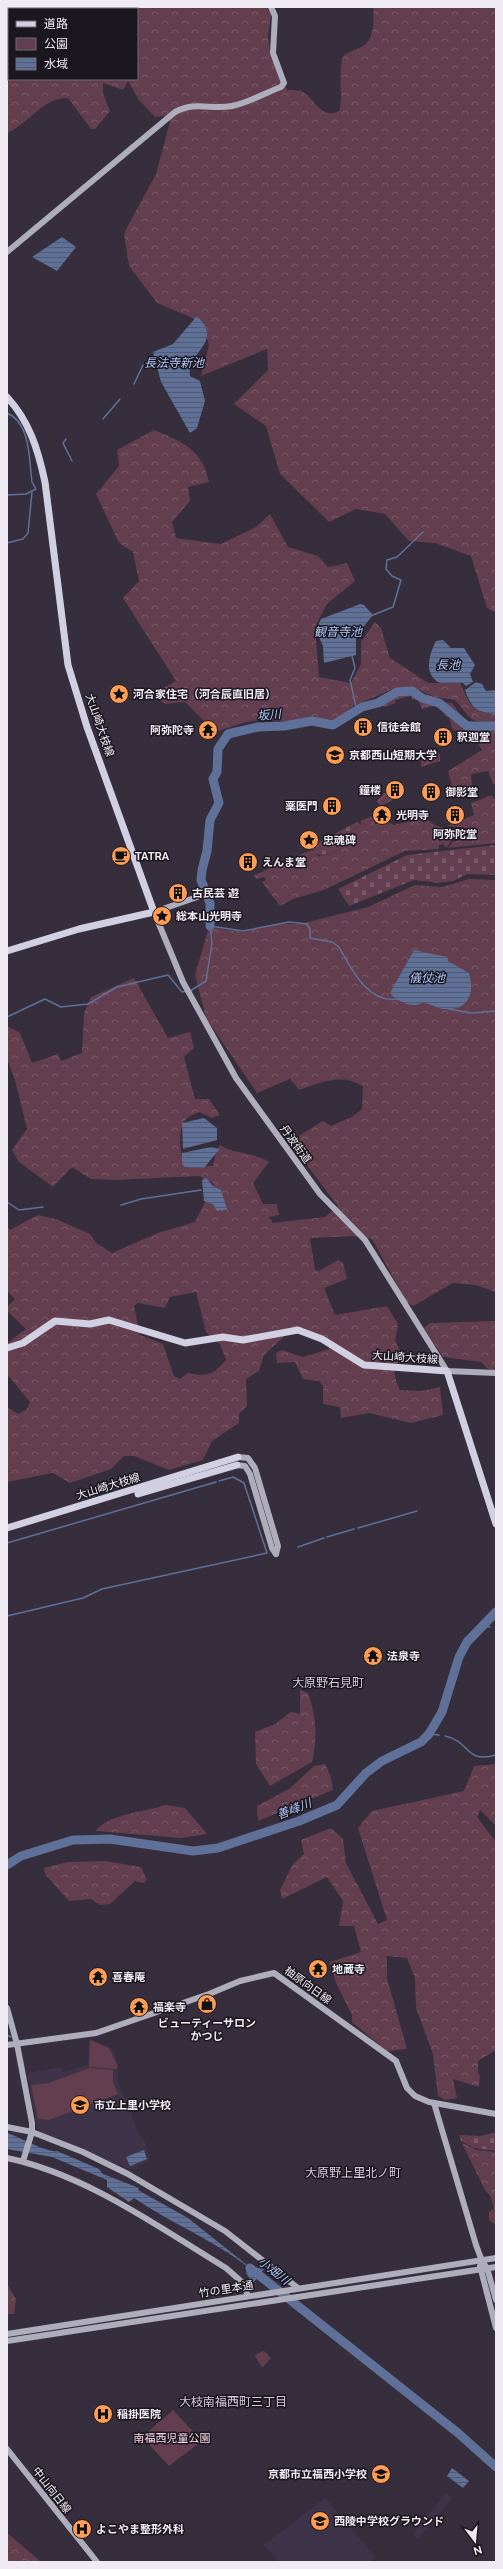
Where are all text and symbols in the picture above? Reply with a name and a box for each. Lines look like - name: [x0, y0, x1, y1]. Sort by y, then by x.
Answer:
- legend: [8, 8, 138, 80]
- text: 道路: [44, 17, 68, 31]
- text: 公園: [44, 37, 68, 51]
- text: 水域: [44, 57, 68, 71]
- water label: 長法寺新池: [144, 356, 205, 370]
- water label: 観音寺池: [314, 625, 363, 639]
- water label: 長池: [436, 658, 461, 672]
- place icon: 河合家住宅（河合辰直旧居）: [108, 683, 130, 705]
- place label: 河合家住宅（河合辰直旧居）: [133, 688, 276, 701]
- street label: 大山崎大枝線: [83, 692, 116, 758]
- water label: 坂川: [256, 707, 284, 723]
- building icon: 信徒会館: [352, 716, 374, 738]
- temple icon: 阿弥陀寺: [197, 719, 219, 741]
- place label: 信徒会館: [377, 721, 421, 734]
- place label: 阿弥陀寺: [150, 724, 194, 737]
- building icon: 釈迦堂: [432, 726, 454, 748]
- place label: 釈迦堂: [457, 731, 490, 744]
- school or university icon: 京都西山短期大学: [324, 744, 346, 766]
- place label: 京都西山短期大学: [349, 749, 437, 762]
- building icon: 鐘楼: [384, 779, 406, 801]
- building icon: 御影堂: [420, 781, 442, 803]
- place label: 鐘楼: [359, 784, 381, 797]
- place label: 御影堂: [445, 786, 478, 799]
- building icon: 薬医門: [321, 795, 343, 817]
- place label: 薬医門: [285, 800, 318, 813]
- temple icon: 光明寺: [371, 804, 393, 826]
- building icon: 阿弥陀堂: [444, 804, 466, 826]
- place label: 光明寺: [396, 809, 429, 822]
- place label: 阿弥陀堂: [433, 828, 477, 841]
- place icon: 忠魂碑: [298, 829, 320, 851]
- place label: 忠魂碑: [323, 834, 356, 847]
- cafe icon: TATRA: [110, 845, 132, 867]
- place label: TATRA: [135, 850, 170, 863]
- building icon: えんま堂: [237, 851, 259, 873]
- place label: えんま堂: [262, 856, 306, 869]
- building icon: 古民芸 遊: [167, 882, 189, 904]
- place label: 古民芸 遊: [192, 887, 240, 900]
- place icon: 総本山光明寺: [151, 905, 173, 927]
- place label: 総本山光明寺: [176, 910, 242, 923]
- water label: 儀仗池: [409, 971, 446, 985]
- street label: 丹波街道: [277, 1123, 314, 1166]
- street label: 大山崎大枝線: [372, 1349, 438, 1366]
- street label: 大山崎大枝線: [75, 1471, 142, 1502]
- temple icon: 法泉寺: [362, 1645, 384, 1667]
- place label: 法泉寺: [387, 1650, 420, 1663]
- district label: 大原野石見町: [292, 1676, 364, 1690]
- water label: 善峰川: [275, 1795, 315, 1822]
- temple icon: 地蔵寺: [307, 1958, 329, 1980]
- place label: 地蔵寺: [332, 1963, 365, 1976]
- street label: 柚原向日線: [282, 1964, 334, 2007]
- temple icon: 喜春庵: [87, 1966, 109, 1988]
- place label: 喜春庵: [112, 1971, 146, 1984]
- shop icon: ビューティーサロン かつじ: [196, 1993, 218, 2015]
- temple icon: 福楽寺: [128, 1996, 150, 2018]
- place label: 福楽寺: [153, 2001, 186, 2014]
- place label: ビューティーサロン かつじ: [158, 2017, 256, 2043]
- school or university icon: 市立上里小学校: [69, 2094, 91, 2116]
- place label: 市立上里小学校: [94, 2099, 171, 2112]
- district label: 大原野上里北ノ町: [305, 2166, 401, 2180]
- water label: 小畑川: [256, 2254, 294, 2289]
- street label: 竹の里本通: [198, 2279, 254, 2300]
- district label: 大枝南福西町三丁目: [179, 2395, 287, 2409]
- hospital icon: 稲掛医院: [92, 2403, 114, 2425]
- place label: 稲掛医院: [117, 2408, 161, 2421]
- park label: 南福西児童公園: [134, 2432, 211, 2445]
- school or university icon: 京都市立福西小学校: [370, 2463, 392, 2485]
- street label: 中山向日線: [30, 2465, 74, 2516]
- place label: 京都市立福西小学校: [268, 2468, 367, 2481]
- school or university icon: 西陵中学校グラウンド: [309, 2510, 331, 2532]
- place label: 西陵中学校グラウンド: [334, 2515, 444, 2528]
- hospital icon: よこやま整形外科: [71, 2518, 93, 2540]
- north arrow: [455, 2521, 495, 2561]
- place label: よこやま整形外科: [96, 2523, 184, 2536]
- text: N: [472, 2543, 483, 2558]

